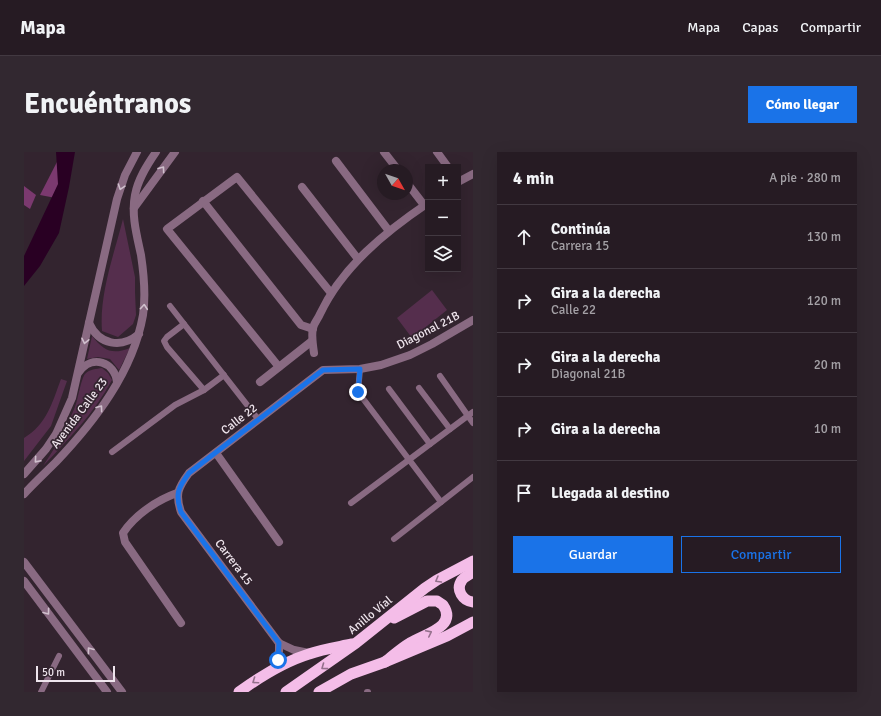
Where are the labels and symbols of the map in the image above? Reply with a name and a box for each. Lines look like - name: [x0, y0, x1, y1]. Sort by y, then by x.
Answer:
- north arrow: [377, 164, 413, 200]
- one-way arrow: [158, 166, 165, 173]
- one-way arrow: [117, 184, 126, 191]
- one-way arrow: [139, 304, 148, 310]
- street label: Diagonal 21B: [394, 308, 462, 353]
- one-way arrow: [82, 338, 90, 344]
- street label: Avenida Calle 23: [48, 375, 111, 452]
- route end: [349, 383, 367, 401]
- street label: Calle 22: [218, 401, 260, 438]
- one-way arrow: [95, 406, 102, 413]
- one-way arrow: [34, 455, 42, 463]
- street label: Carrera 15: [211, 536, 256, 588]
- one-way arrow: [435, 575, 443, 582]
- street label: Anillo Víal: [345, 593, 396, 638]
- one-way arrow: [43, 608, 50, 615]
- one-way arrow: [425, 630, 432, 638]
- one-way arrow: [88, 647, 95, 654]
- route start: [269, 651, 287, 669]
- one-way arrow: [321, 662, 328, 669]
- scale bar: [36, 664, 115, 683]
- one-way arrow: [252, 676, 259, 684]

